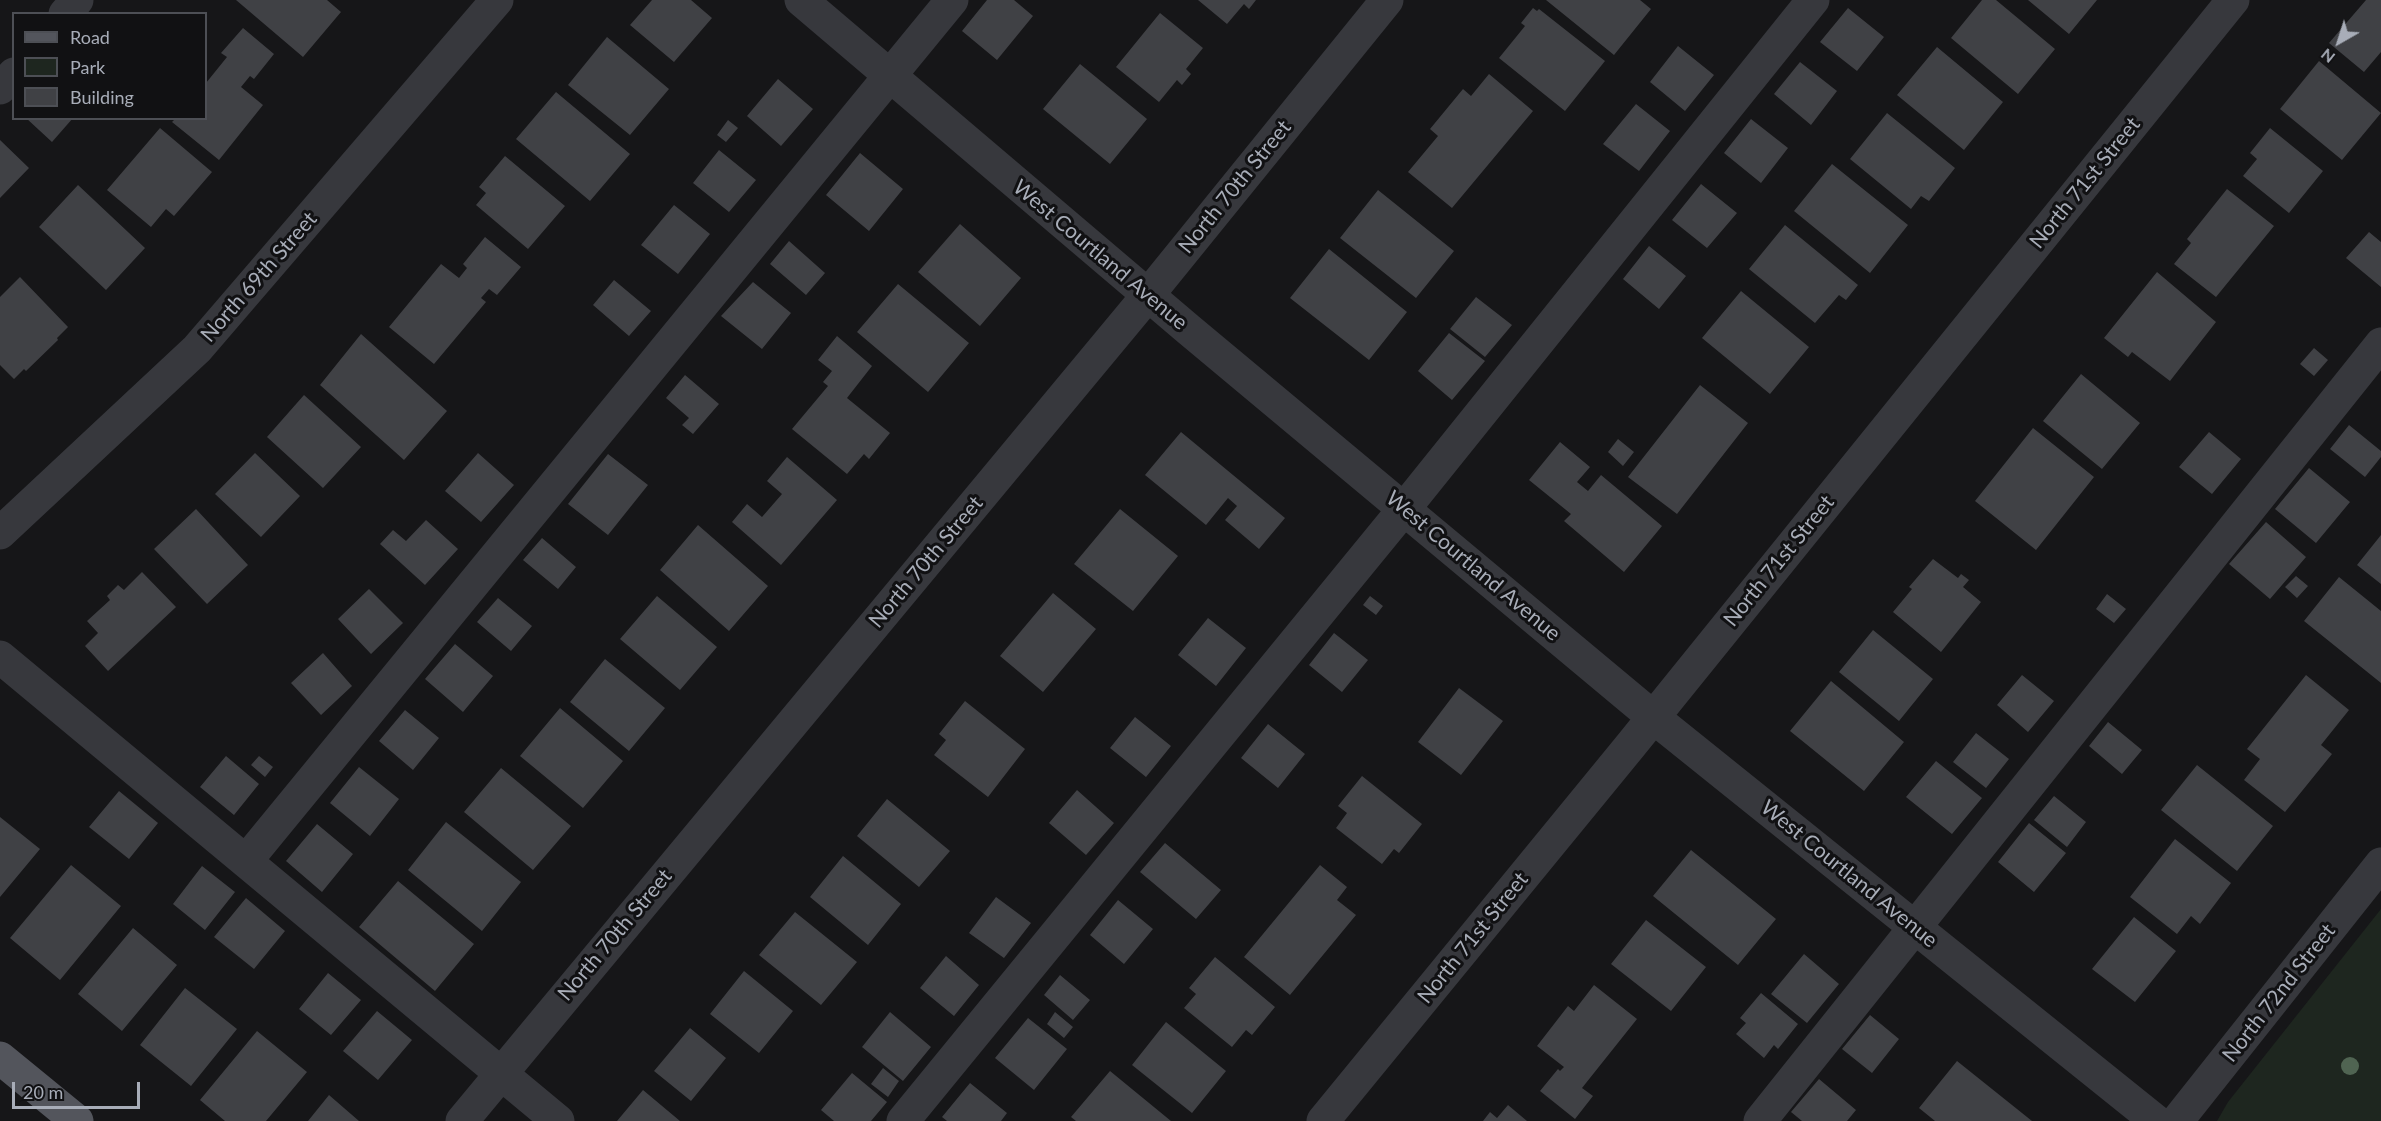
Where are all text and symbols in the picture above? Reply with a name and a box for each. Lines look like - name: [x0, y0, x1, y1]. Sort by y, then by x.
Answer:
- legend: [12, 12, 207, 120]
- north arrow: [2309, 12, 2369, 72]
- text: Road: [70, 26, 110, 48]
- text: N: [2317, 45, 2338, 68]
- text: Park: [70, 56, 105, 78]
- text: Building: [70, 86, 134, 108]
- street label: North 71st Street: [2024, 112, 2146, 254]
- street label: North 70th Street: [1174, 115, 1296, 259]
- street label: West Courtland Avenue: [1008, 175, 1192, 335]
- street label: North 69th Street: [196, 207, 322, 347]
- street label: West Courtland Avenue: [1381, 486, 1565, 646]
- street label: North 71st Street: [1718, 490, 1840, 632]
- street label: North 70th Street: [864, 491, 988, 633]
- street label: West Courtland Avenue: [1756, 795, 1942, 953]
- street label: North 70th Street: [553, 864, 677, 1006]
- street label: North 71st Street: [1412, 867, 1534, 1009]
- street label: North 72nd Street: [2217, 919, 2341, 1067]
- scale bar: [15, 1070, 142, 1108]
- text: 20 m: [23, 1081, 63, 1103]

